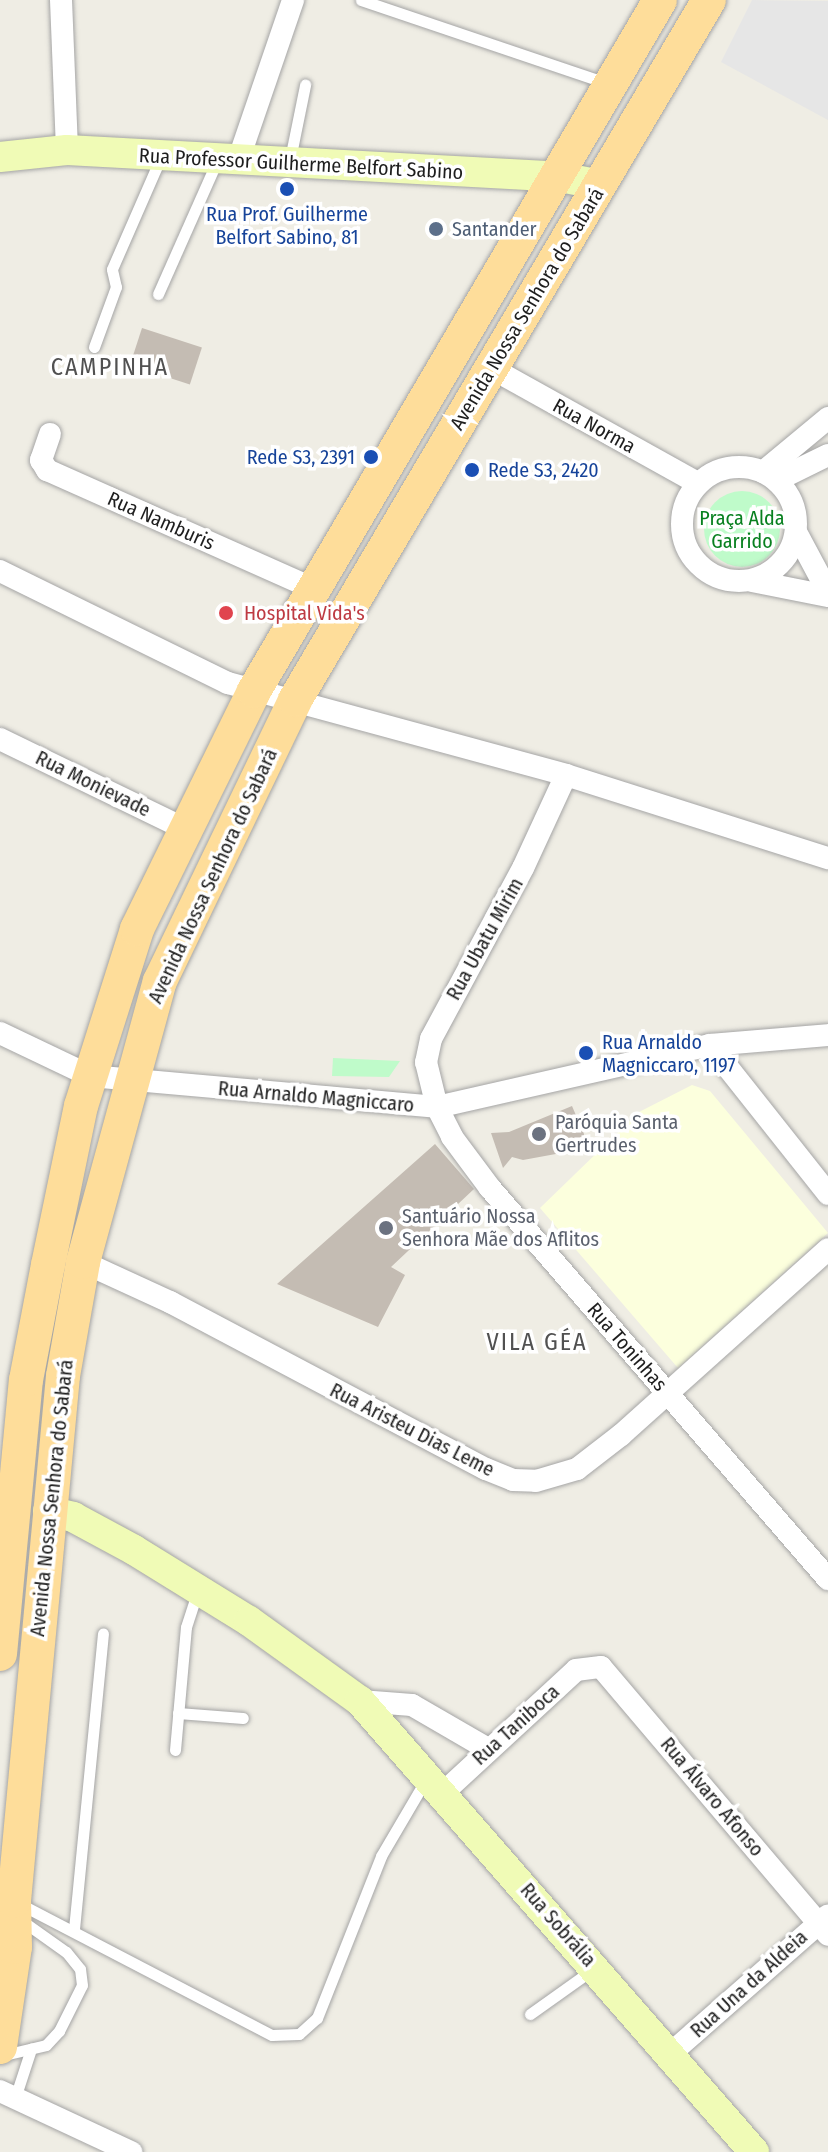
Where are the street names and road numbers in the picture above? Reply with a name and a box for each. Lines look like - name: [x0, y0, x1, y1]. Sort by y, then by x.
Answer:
- street label: Rua Professor Guilherme Belfort Sabino: [138, 144, 464, 184]
- street label: Avenida Nossa Senhora do Sabará: [445, 184, 609, 434]
- street label: Rua Norma: [549, 394, 639, 458]
- street label: Rua Namburis: [104, 487, 218, 555]
- street label: Avenida Nossa Senhora do Sabará: [143, 745, 283, 1007]
- street label: Rua Monievade: [32, 746, 154, 822]
- street label: Rua Ubatu Mirim: [441, 874, 529, 1004]
- street label: Rua Arnaldo Magniccaro: [217, 1076, 415, 1118]
- street label: Rua Toninhas: [582, 1298, 672, 1396]
- street label: Avenida Nossa Senhora do Sabará: [26, 1358, 78, 1638]
- street label: Rua Aristeu Dias Leme: [326, 1378, 498, 1482]
- street label: Rua Taniboca: [468, 1680, 564, 1770]
- street label: Rua Álvaro Afonso: [655, 1733, 769, 1861]
- street label: Rua Sobrália: [515, 1878, 601, 1972]
- street label: Rua Una da Aldeia: [686, 1925, 812, 2043]

